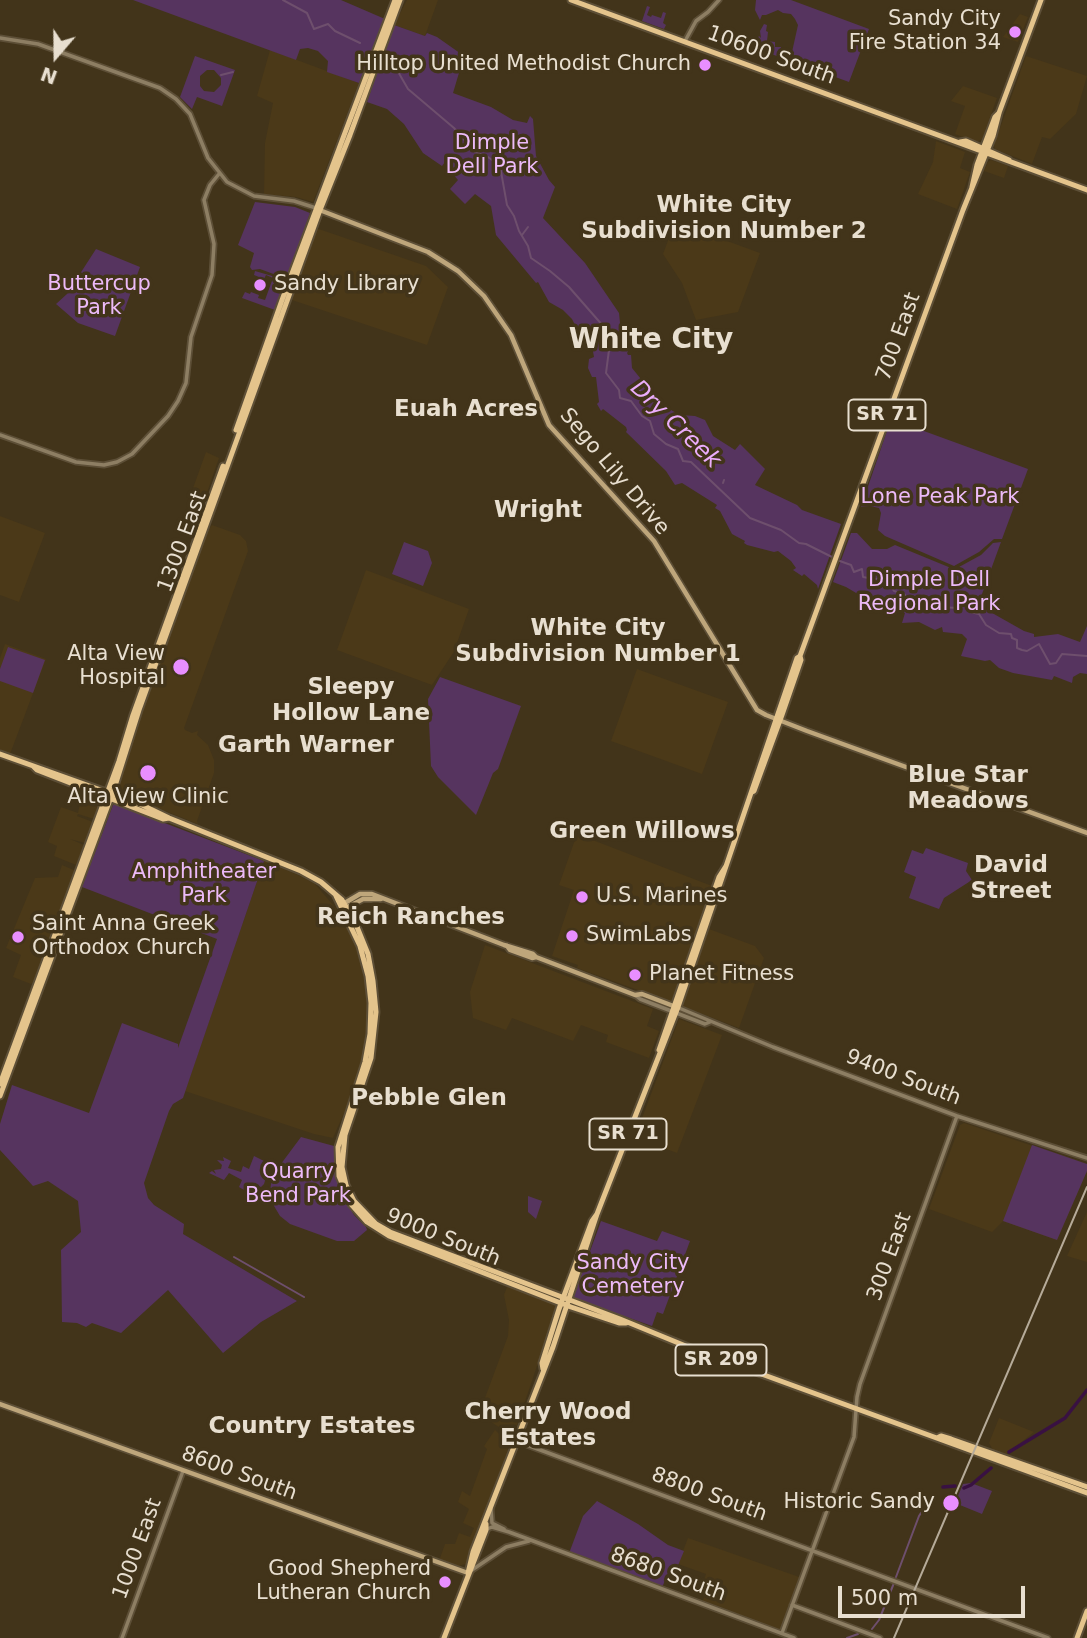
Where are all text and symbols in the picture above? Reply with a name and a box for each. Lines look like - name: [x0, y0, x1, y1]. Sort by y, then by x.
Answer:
- place label: Sandy City Fire Station 34: [849, 7, 1001, 57]
- north arrow: [21, 21, 91, 91]
- street label: 10600 South: [703, 21, 839, 91]
- marker: Sandy City Fire Station 34: [1007, 24, 1023, 40]
- place label: Hilltop United Methodist Church: [356, 52, 691, 78]
- marker: Hilltop United Methodist Church: [697, 57, 713, 73]
- text: N: [38, 63, 60, 89]
- park label: Dimple Dell Park: [446, 131, 538, 181]
- district label: White City Subdivision Number 2: [581, 192, 867, 246]
- park label: Buttercup Park: [47, 272, 151, 322]
- place label: Sandy Library: [274, 272, 419, 298]
- marker: Sandy Library: [252, 277, 268, 293]
- street label: 700 East: [871, 289, 927, 385]
- district label: White City: [569, 324, 733, 358]
- water label: Dry Creek: [624, 375, 726, 475]
- district label: Euah Acres: [394, 396, 538, 424]
- road number: SR 71: [848, 400, 926, 430]
- street label: Sego Lily Drive: [554, 404, 674, 540]
- park label: Lone Peak Park: [860, 485, 1020, 511]
- street label: 1300 East: [153, 488, 213, 596]
- district label: Wright: [494, 497, 582, 525]
- park label: Dimple Dell Regional Park: [858, 568, 1000, 618]
- district label: White City Subdivision Number 1: [455, 615, 741, 669]
- place label: Alta View Hospital: [67, 642, 165, 692]
- marker: Alta View Hospital: [171, 657, 191, 677]
- district label: Sleepy Hollow Lane: [272, 674, 430, 728]
- district label: Garth Warner: [218, 732, 394, 760]
- district label: Blue Star Meadows: [907, 762, 1029, 816]
- marker: Alta View Clinic: [138, 763, 158, 783]
- place label: Alta View Clinic: [67, 785, 229, 811]
- district label: Green Willows: [549, 818, 735, 846]
- district label: David Street: [970, 852, 1052, 906]
- park label: Amphitheater Park: [132, 860, 276, 910]
- place label: U.S. Marines: [596, 884, 727, 910]
- marker: U.S. Marines: [574, 889, 590, 905]
- district label: Reich Ranches: [317, 904, 505, 932]
- place label: Saint Anna Greek Orthodox Church: [32, 912, 215, 962]
- place label: SwimLabs: [586, 923, 692, 949]
- marker: SwimLabs: [564, 928, 580, 944]
- marker: Saint Anna Greek Orthodox Church: [10, 929, 26, 945]
- place label: Planet Fitness: [649, 962, 794, 988]
- marker: Planet Fitness: [627, 967, 643, 983]
- street label: 9400 South: [842, 1045, 964, 1111]
- district label: Pebble Glen: [351, 1085, 507, 1113]
- road number: SR 71: [590, 1118, 666, 1150]
- park label: Quarry Bend Park: [245, 1160, 351, 1210]
- street label: 9000 South: [382, 1204, 504, 1272]
- street label: 300 East: [862, 1209, 918, 1305]
- park label: Sandy City Cemetery: [576, 1251, 690, 1301]
- road number: SR 209: [676, 1344, 766, 1376]
- district label: Cherry Wood Estates: [464, 1399, 632, 1453]
- district label: Country Estates: [209, 1413, 415, 1441]
- street label: 8600 South: [178, 1441, 300, 1507]
- street label: 8800 South: [648, 1462, 770, 1528]
- place label: Historic Sandy: [783, 1490, 935, 1516]
- marker: Historic Sandy: [941, 1493, 961, 1513]
- street label: 1000 East: [108, 1495, 168, 1603]
- street label: 8680 South: [607, 1542, 729, 1608]
- place label: Good Shepherd Lutheran Church: [256, 1557, 431, 1607]
- scale bar: [842, 1572, 1029, 1616]
- marker: Good Shepherd Lutheran Church: [437, 1574, 453, 1590]
- text: 500 m: [851, 1586, 918, 1610]

